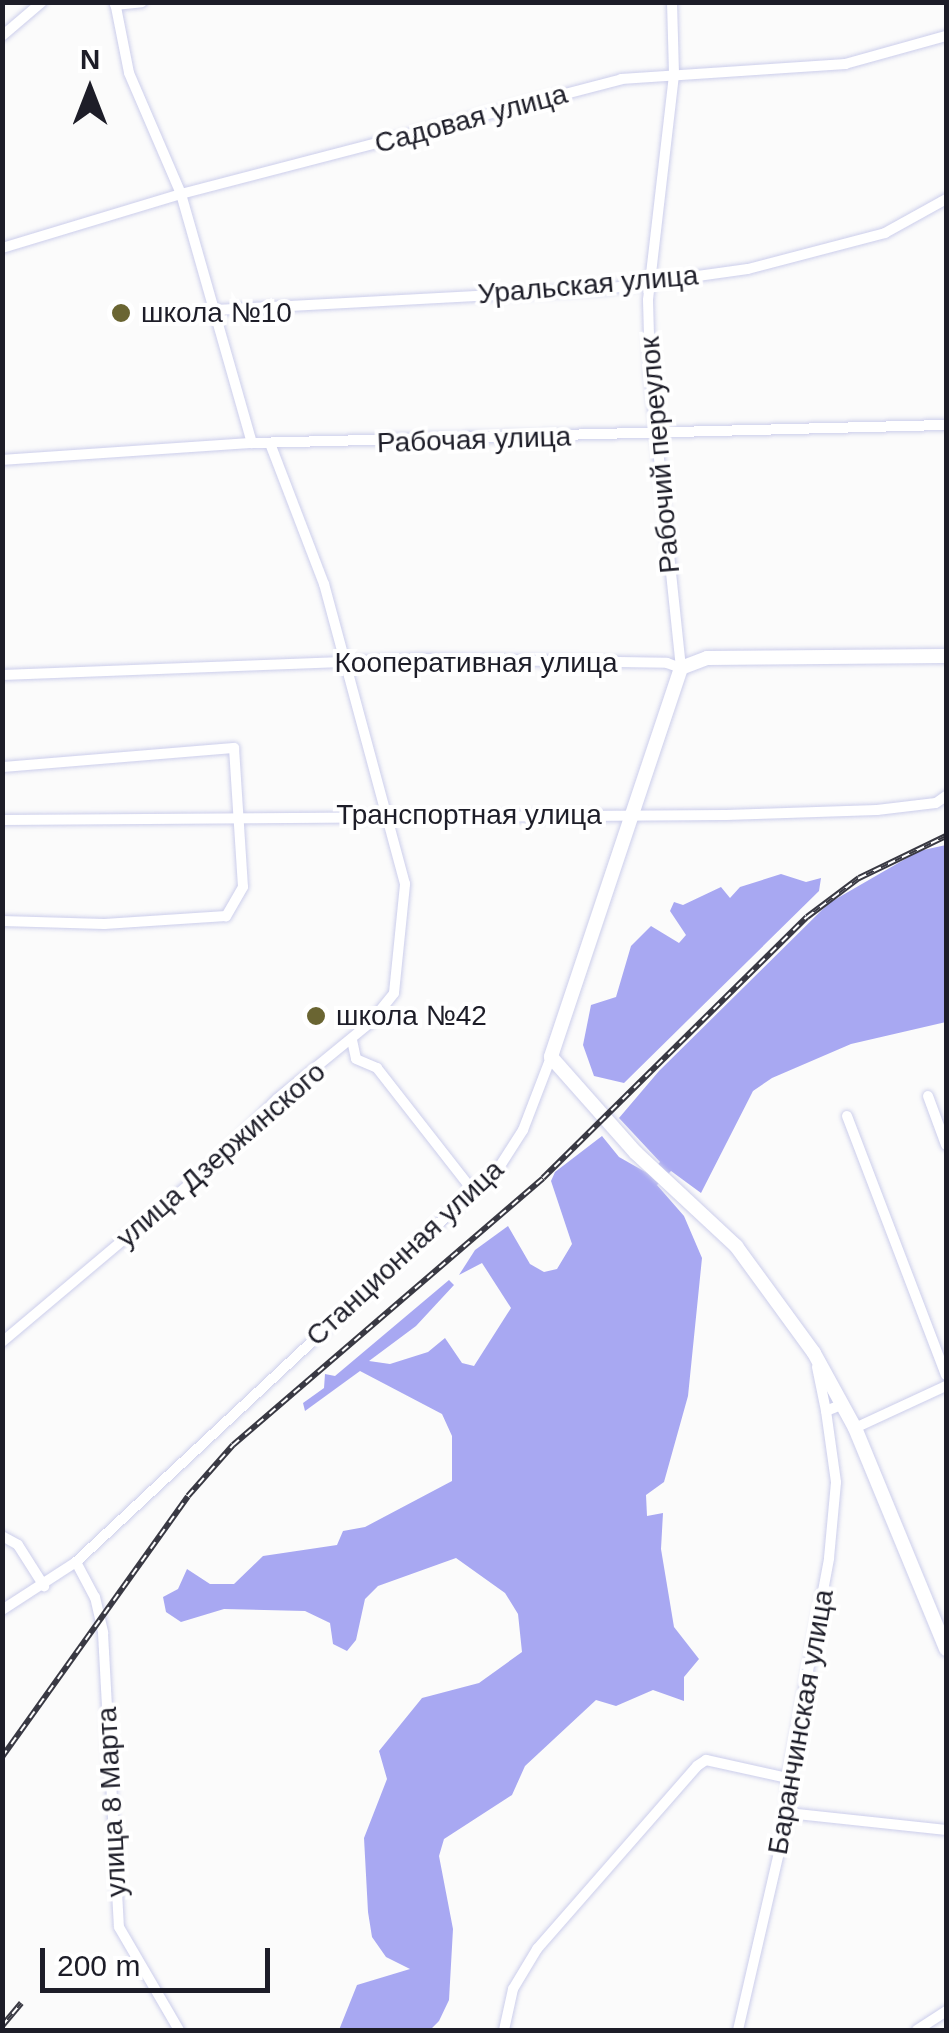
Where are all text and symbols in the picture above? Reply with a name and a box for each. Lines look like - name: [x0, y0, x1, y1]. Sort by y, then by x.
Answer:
- north arrow: [40, 40, 140, 140]
- text: N: [80, 44, 100, 75]
- street label: Садовая улица: [371, 77, 571, 161]
- street label: Уральская улица: [476, 259, 700, 311]
- place label: школа №10: [141, 296, 292, 330]
- marker: школа №10: [110, 302, 132, 324]
- street label: Рабочий переулок: [633, 335, 687, 575]
- street label: Рабочая улица: [376, 420, 572, 460]
- street label: Кооперативная улица: [334, 646, 618, 680]
- street label: Транспортная улица: [336, 798, 602, 832]
- place label: школа №42: [336, 999, 487, 1033]
- marker: школа №42: [305, 1005, 327, 1027]
- street label: улица Дзержинского: [110, 1055, 332, 1255]
- street label: Станционная улица: [299, 1153, 511, 1353]
- street label: Баранчинская улица: [761, 1587, 841, 1857]
- street label: улица 8 Марта: [90, 1706, 134, 1898]
- scale bar: [45, 1928, 275, 1990]
- text: 200 m: [57, 1949, 140, 1982]

